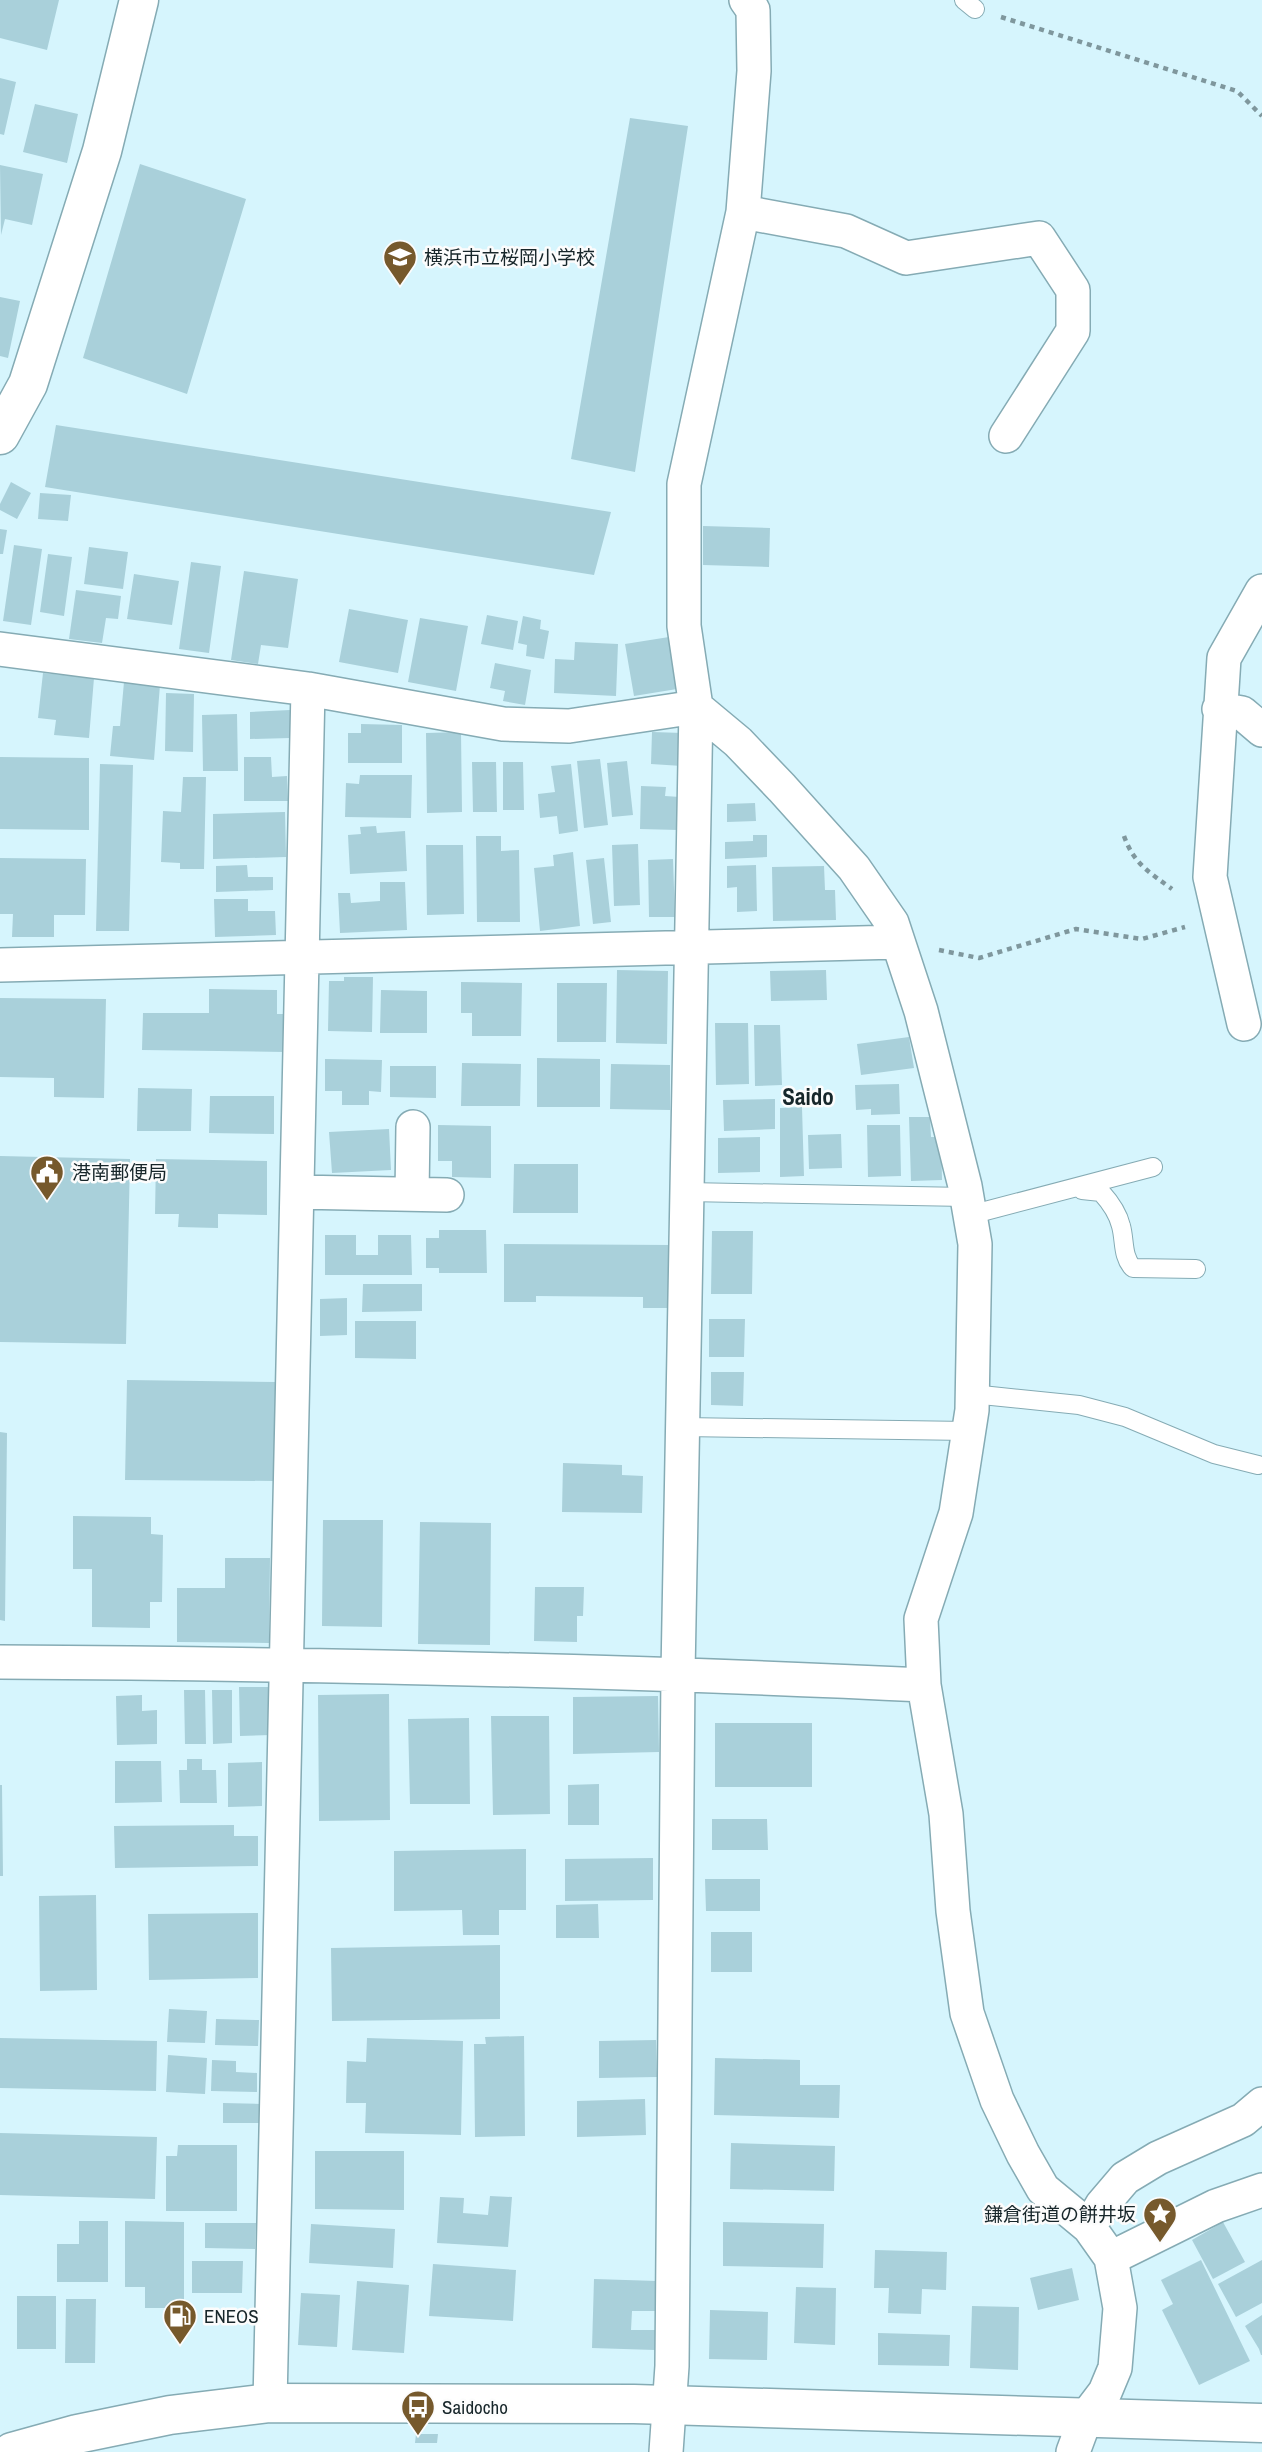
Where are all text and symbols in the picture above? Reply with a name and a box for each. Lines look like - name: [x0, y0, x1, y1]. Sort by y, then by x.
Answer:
- school or university icon: 横浜市立桜岡小学校: [381, 238, 419, 287]
- place label: 横浜市立桜岡小学校: [424, 244, 595, 270]
- district label: Saido: [782, 1081, 834, 1112]
- public building icon: 港南郵便局: [28, 1153, 66, 1202]
- place label: 港南郵便局: [72, 1159, 167, 1185]
- place icon: 鎌倉街道の餅井坂: [1141, 2195, 1179, 2244]
- place label: 鎌倉街道の餅井坂: [984, 2201, 1136, 2227]
- fuel station icon: ENEOS: [161, 2297, 199, 2346]
- place label: ENEOS: [204, 2303, 259, 2329]
- bus stop icon: Saidocho: [399, 2388, 437, 2437]
- place label: Saidocho: [442, 2394, 508, 2420]

